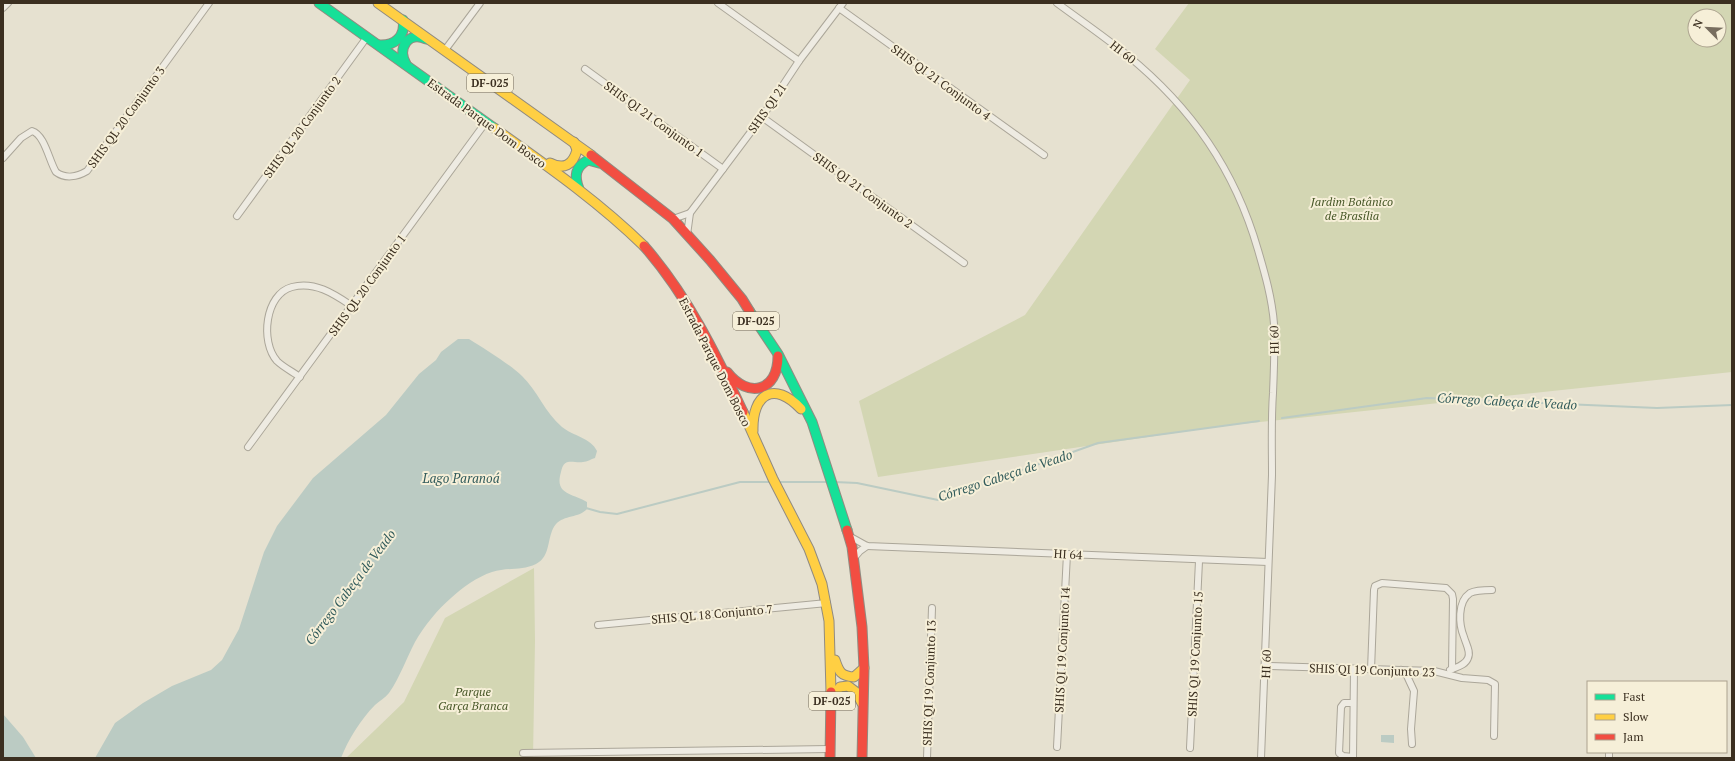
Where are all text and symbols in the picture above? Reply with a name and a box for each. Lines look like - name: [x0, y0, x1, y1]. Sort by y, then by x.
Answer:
- north arrow: [1687, 8, 1727, 48]
- text: N: [1690, 17, 1706, 31]
- street label: HI 60: [1107, 37, 1139, 67]
- street label: SHIS QI 21 Conjunto 4: [888, 41, 994, 124]
- street label: SHIS QL 20 Conjunto 3: [84, 63, 168, 171]
- street label: SHIS QL 20 Conjunto 2: [260, 73, 344, 181]
- road number: DF-025: [467, 74, 513, 92]
- street label: Estrada Parque Dom Bosco: [425, 75, 549, 171]
- street label: SHIS QI 21 Conjunto 1: [601, 78, 707, 160]
- street label: SHIS QI 21: [744, 80, 790, 136]
- street label: SHIS QI 21 Conjunto 2: [810, 149, 916, 231]
- park label: Jardim Botânico de Brasília: [1310, 194, 1393, 223]
- street label: SHIS QL 20 Conjunto 1: [325, 231, 409, 339]
- street label: Estrada Parque Dom Bosco: [676, 295, 754, 429]
- road number: DF-025: [733, 312, 779, 330]
- street label: HI 60: [1266, 326, 1282, 354]
- water label: Córrego Cabeça de Veado: [1436, 388, 1578, 414]
- water label: Córrego Cabeça de Veado: [936, 445, 1075, 505]
- water label: Lago Paranoá: [421, 469, 500, 487]
- water label: Córrego Cabeça de Veado: [301, 525, 400, 648]
- street label: HI 64: [1053, 546, 1083, 562]
- street label: SHIS QI 19 Conjunto 14: [1051, 586, 1073, 713]
- street label: SHIS QI 19 Conjunto 15: [1184, 591, 1206, 717]
- street label: SHIS QL 18 Conjunto 7: [651, 601, 773, 627]
- street label: SHIS QI 19 Conjunto 13: [919, 620, 939, 746]
- street label: HI 60: [1258, 649, 1274, 679]
- street label: SHIS QI 19 Conjunto 23: [1309, 660, 1435, 680]
- legend: [1587, 681, 1727, 753]
- park label: Parque Garça Branca: [438, 684, 508, 714]
- text: Fast: [1623, 689, 1646, 704]
- road number: DF-025: [809, 692, 855, 710]
- text: Slow: [1623, 709, 1649, 724]
- text: Jam: [1623, 729, 1644, 744]

